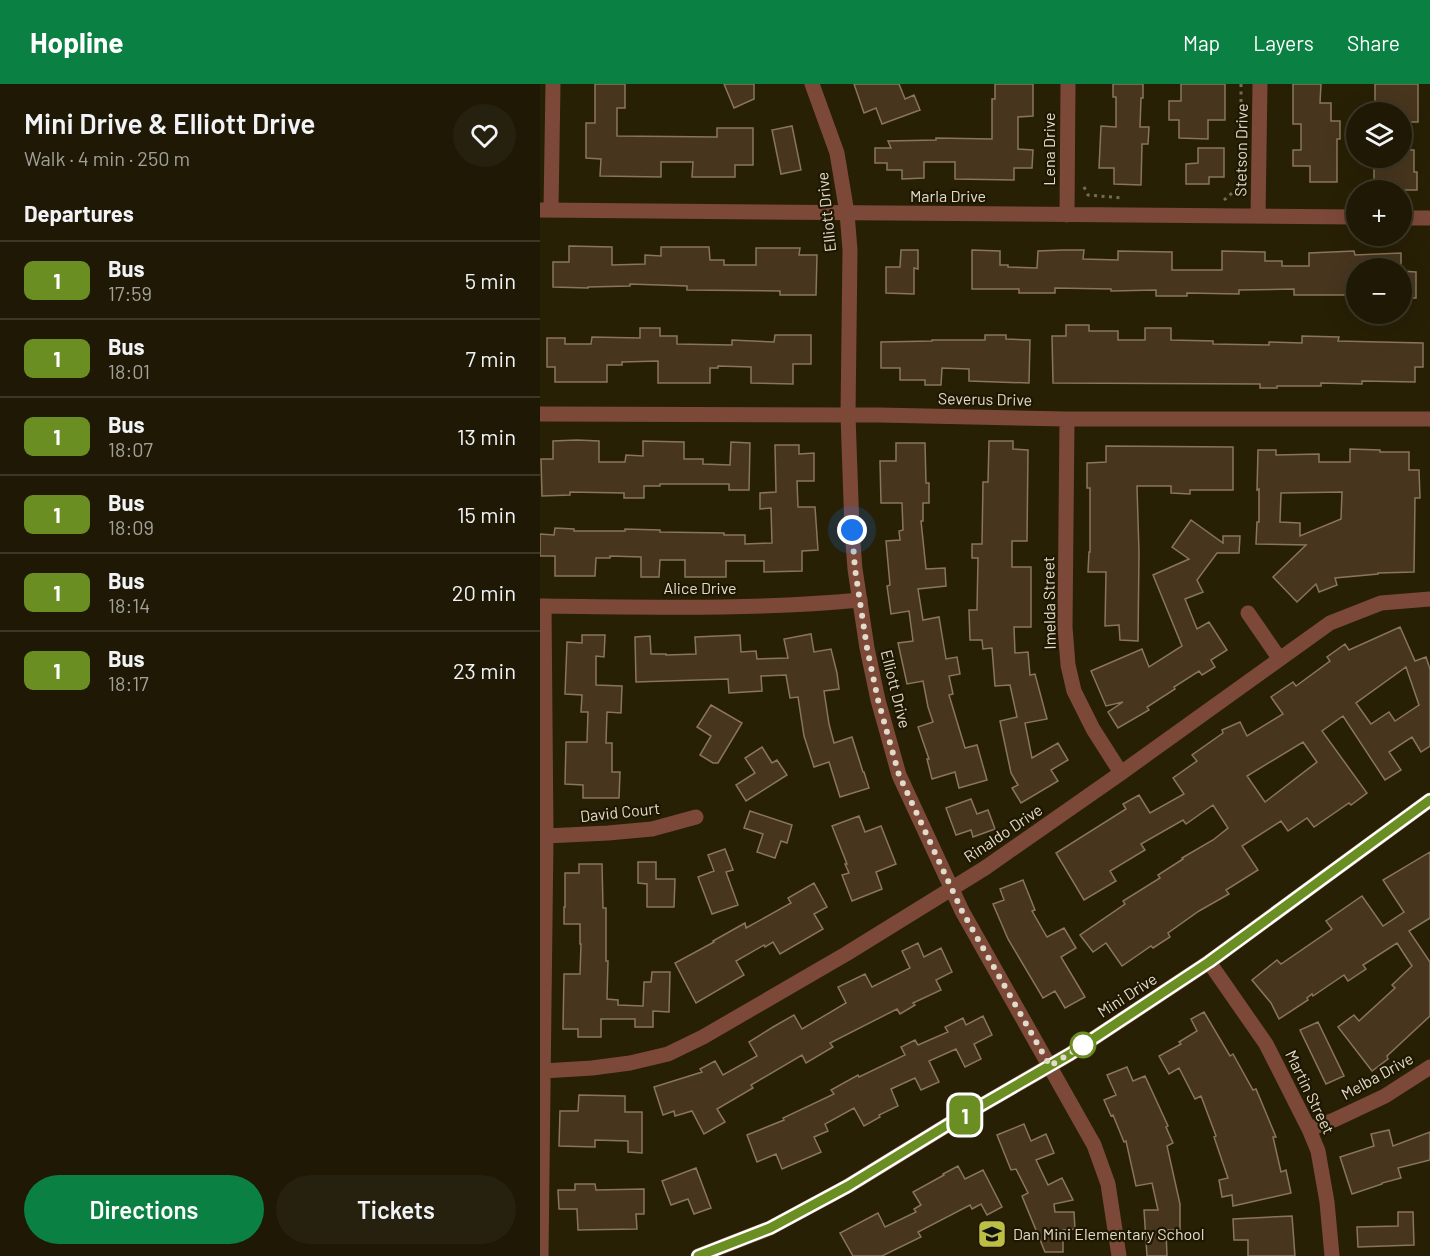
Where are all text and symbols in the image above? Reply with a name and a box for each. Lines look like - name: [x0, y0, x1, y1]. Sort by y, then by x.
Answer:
- text: Hopline: [30, 25, 124, 59]
- text: Map: [1183, 30, 1220, 55]
- text: Layers: [1253, 30, 1314, 55]
- text: Share: [1347, 30, 1400, 55]
- map controls: [1346, 102, 1412, 324]
- button: layers: [1346, 102, 1412, 168]
- street label: Stetson Drive: [1230, 103, 1251, 197]
- button: heart: [453, 104, 516, 167]
- text: Mini Drive & Elliott Drive: [24, 106, 315, 140]
- street label: Lena Drive: [1039, 112, 1058, 186]
- text: Walk · 4 min · 250 m: [24, 146, 190, 170]
- street label: Elliott Drive: [812, 171, 839, 253]
- button: +: [1346, 180, 1412, 246]
- street label: Marla Drive: [910, 186, 986, 205]
- text: Departures: [24, 200, 134, 226]
- text: Bus: [108, 255, 145, 281]
- button: −: [1346, 258, 1412, 324]
- text: 5 min: [465, 267, 516, 293]
- text: 1: [53, 268, 61, 293]
- text: 17:59: [108, 281, 152, 305]
- text: Bus: [108, 333, 145, 359]
- text: 7 min: [466, 345, 516, 371]
- text: 1: [53, 346, 61, 371]
- text: 18:01: [108, 359, 150, 383]
- street label: Severus Drive: [938, 388, 1032, 409]
- text: Bus: [108, 411, 145, 437]
- text: 13 min: [457, 423, 516, 449]
- text: 1: [53, 424, 61, 449]
- text: 18:07: [108, 437, 153, 461]
- text: Bus: [108, 489, 145, 515]
- text: 15 min: [457, 501, 516, 527]
- text: 1: [53, 502, 61, 527]
- text: 18:09: [108, 515, 154, 539]
- your location: [837, 515, 867, 545]
- street label: Imelda Street: [1038, 556, 1059, 650]
- text: Bus: [108, 567, 145, 593]
- street label: Alice Drive: [663, 578, 737, 597]
- text: 20 min: [452, 579, 516, 605]
- text: 1: [53, 580, 61, 605]
- text: 18:14: [108, 593, 150, 617]
- text: Bus: [108, 645, 145, 671]
- street label: Elliott Drive: [878, 648, 915, 730]
- text: 23 min: [453, 657, 516, 683]
- text: 1: [53, 658, 61, 683]
- text: 18:17: [108, 671, 149, 695]
- street label: David Court: [579, 798, 661, 825]
- street label: Rinaldo Drive: [960, 799, 1046, 866]
- street label: Mini Drive: [1093, 968, 1160, 1021]
- unlabelled marker: [1070, 1032, 1096, 1058]
- street label: Martin Street: [1282, 1047, 1339, 1137]
- street label: Melba Drive: [1337, 1048, 1416, 1103]
- line badge: 1: [946, 1096, 984, 1134]
- text: 1: [961, 1103, 969, 1128]
- button: Directions: [24, 1175, 264, 1244]
- button: Tickets: [276, 1175, 516, 1244]
- school or university icon: Dan Mini Elementary School: [976, 1218, 1008, 1250]
- place label: Dan Mini Elementary School: [1013, 1224, 1205, 1243]

